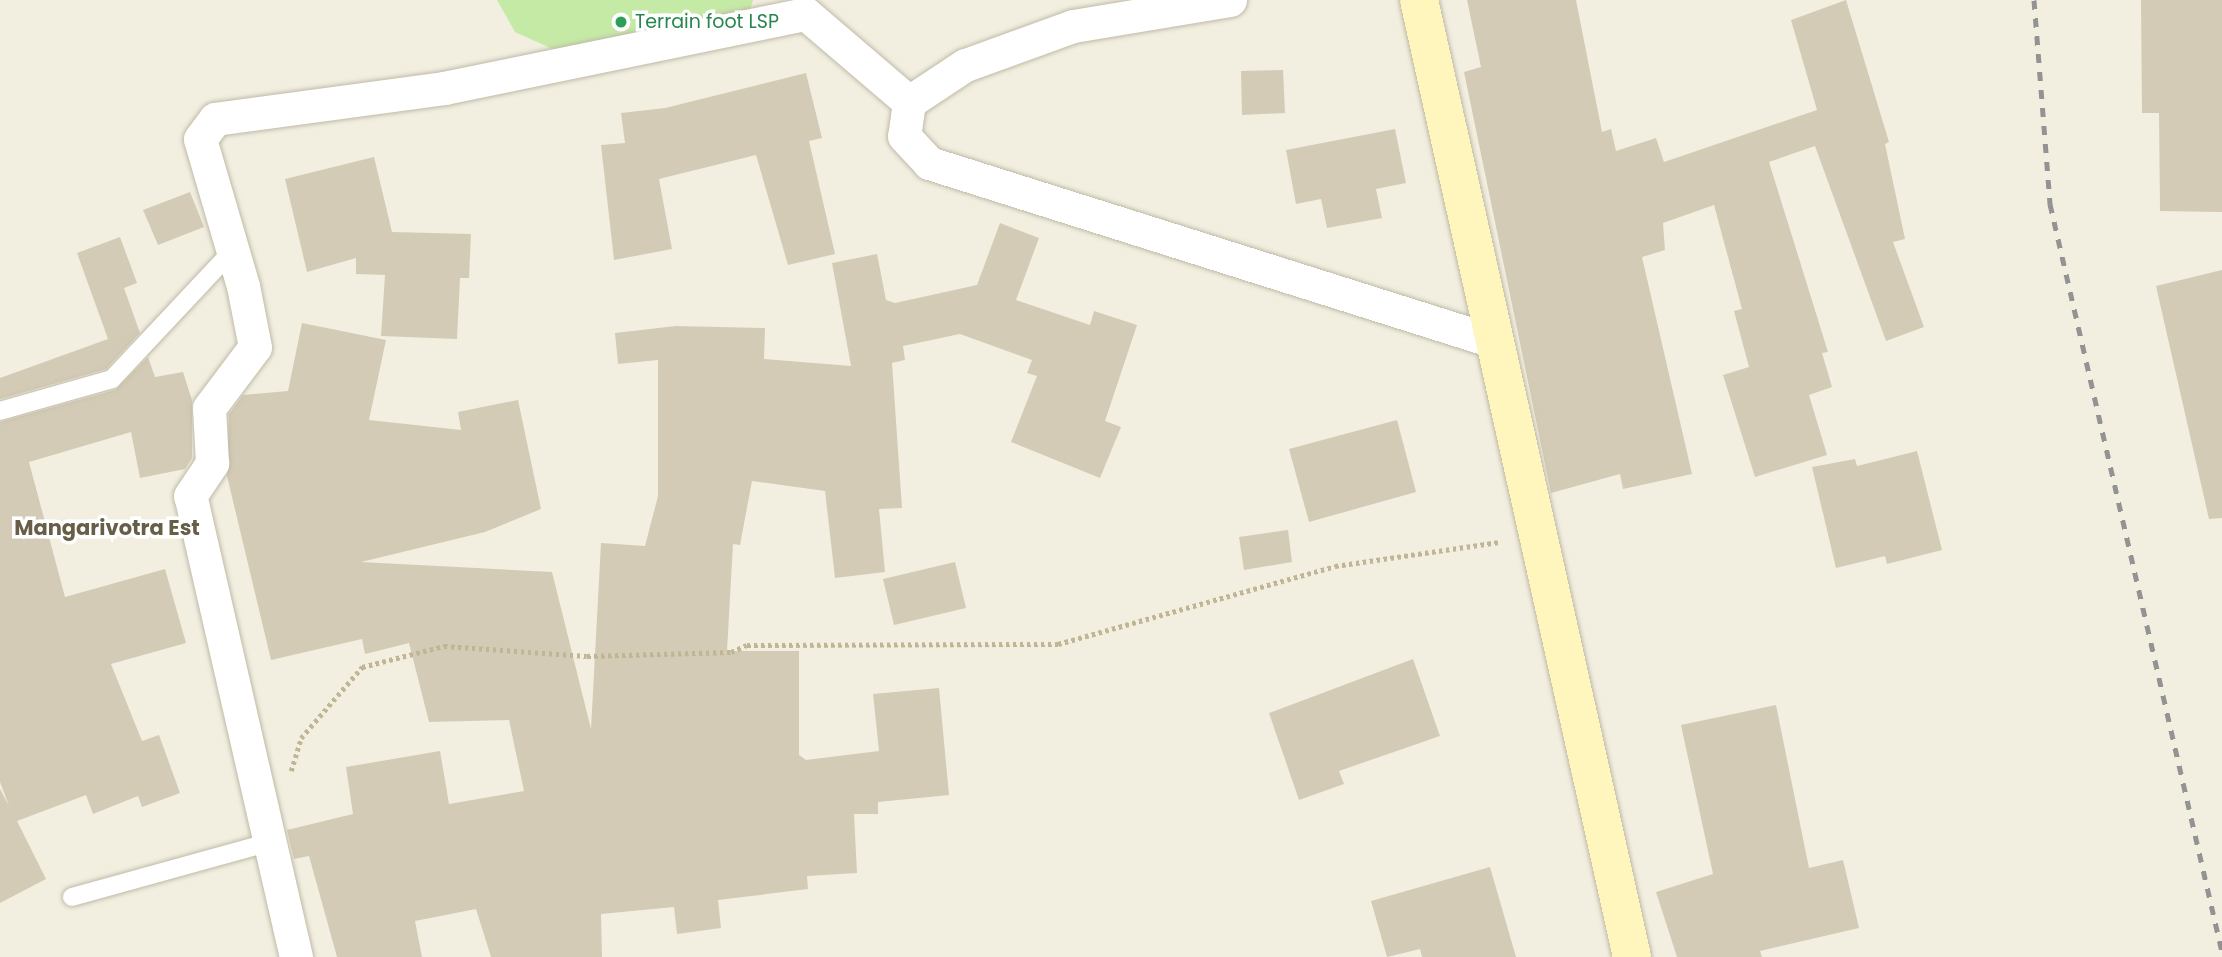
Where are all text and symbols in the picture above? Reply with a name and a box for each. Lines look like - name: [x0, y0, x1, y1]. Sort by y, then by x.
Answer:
- place label: Terrain foot LSP: [635, 11, 779, 33]
- marker: Terrain foot LSP: [613, 14, 629, 30]
- district label: Mangarivotra Est: [14, 515, 200, 541]

